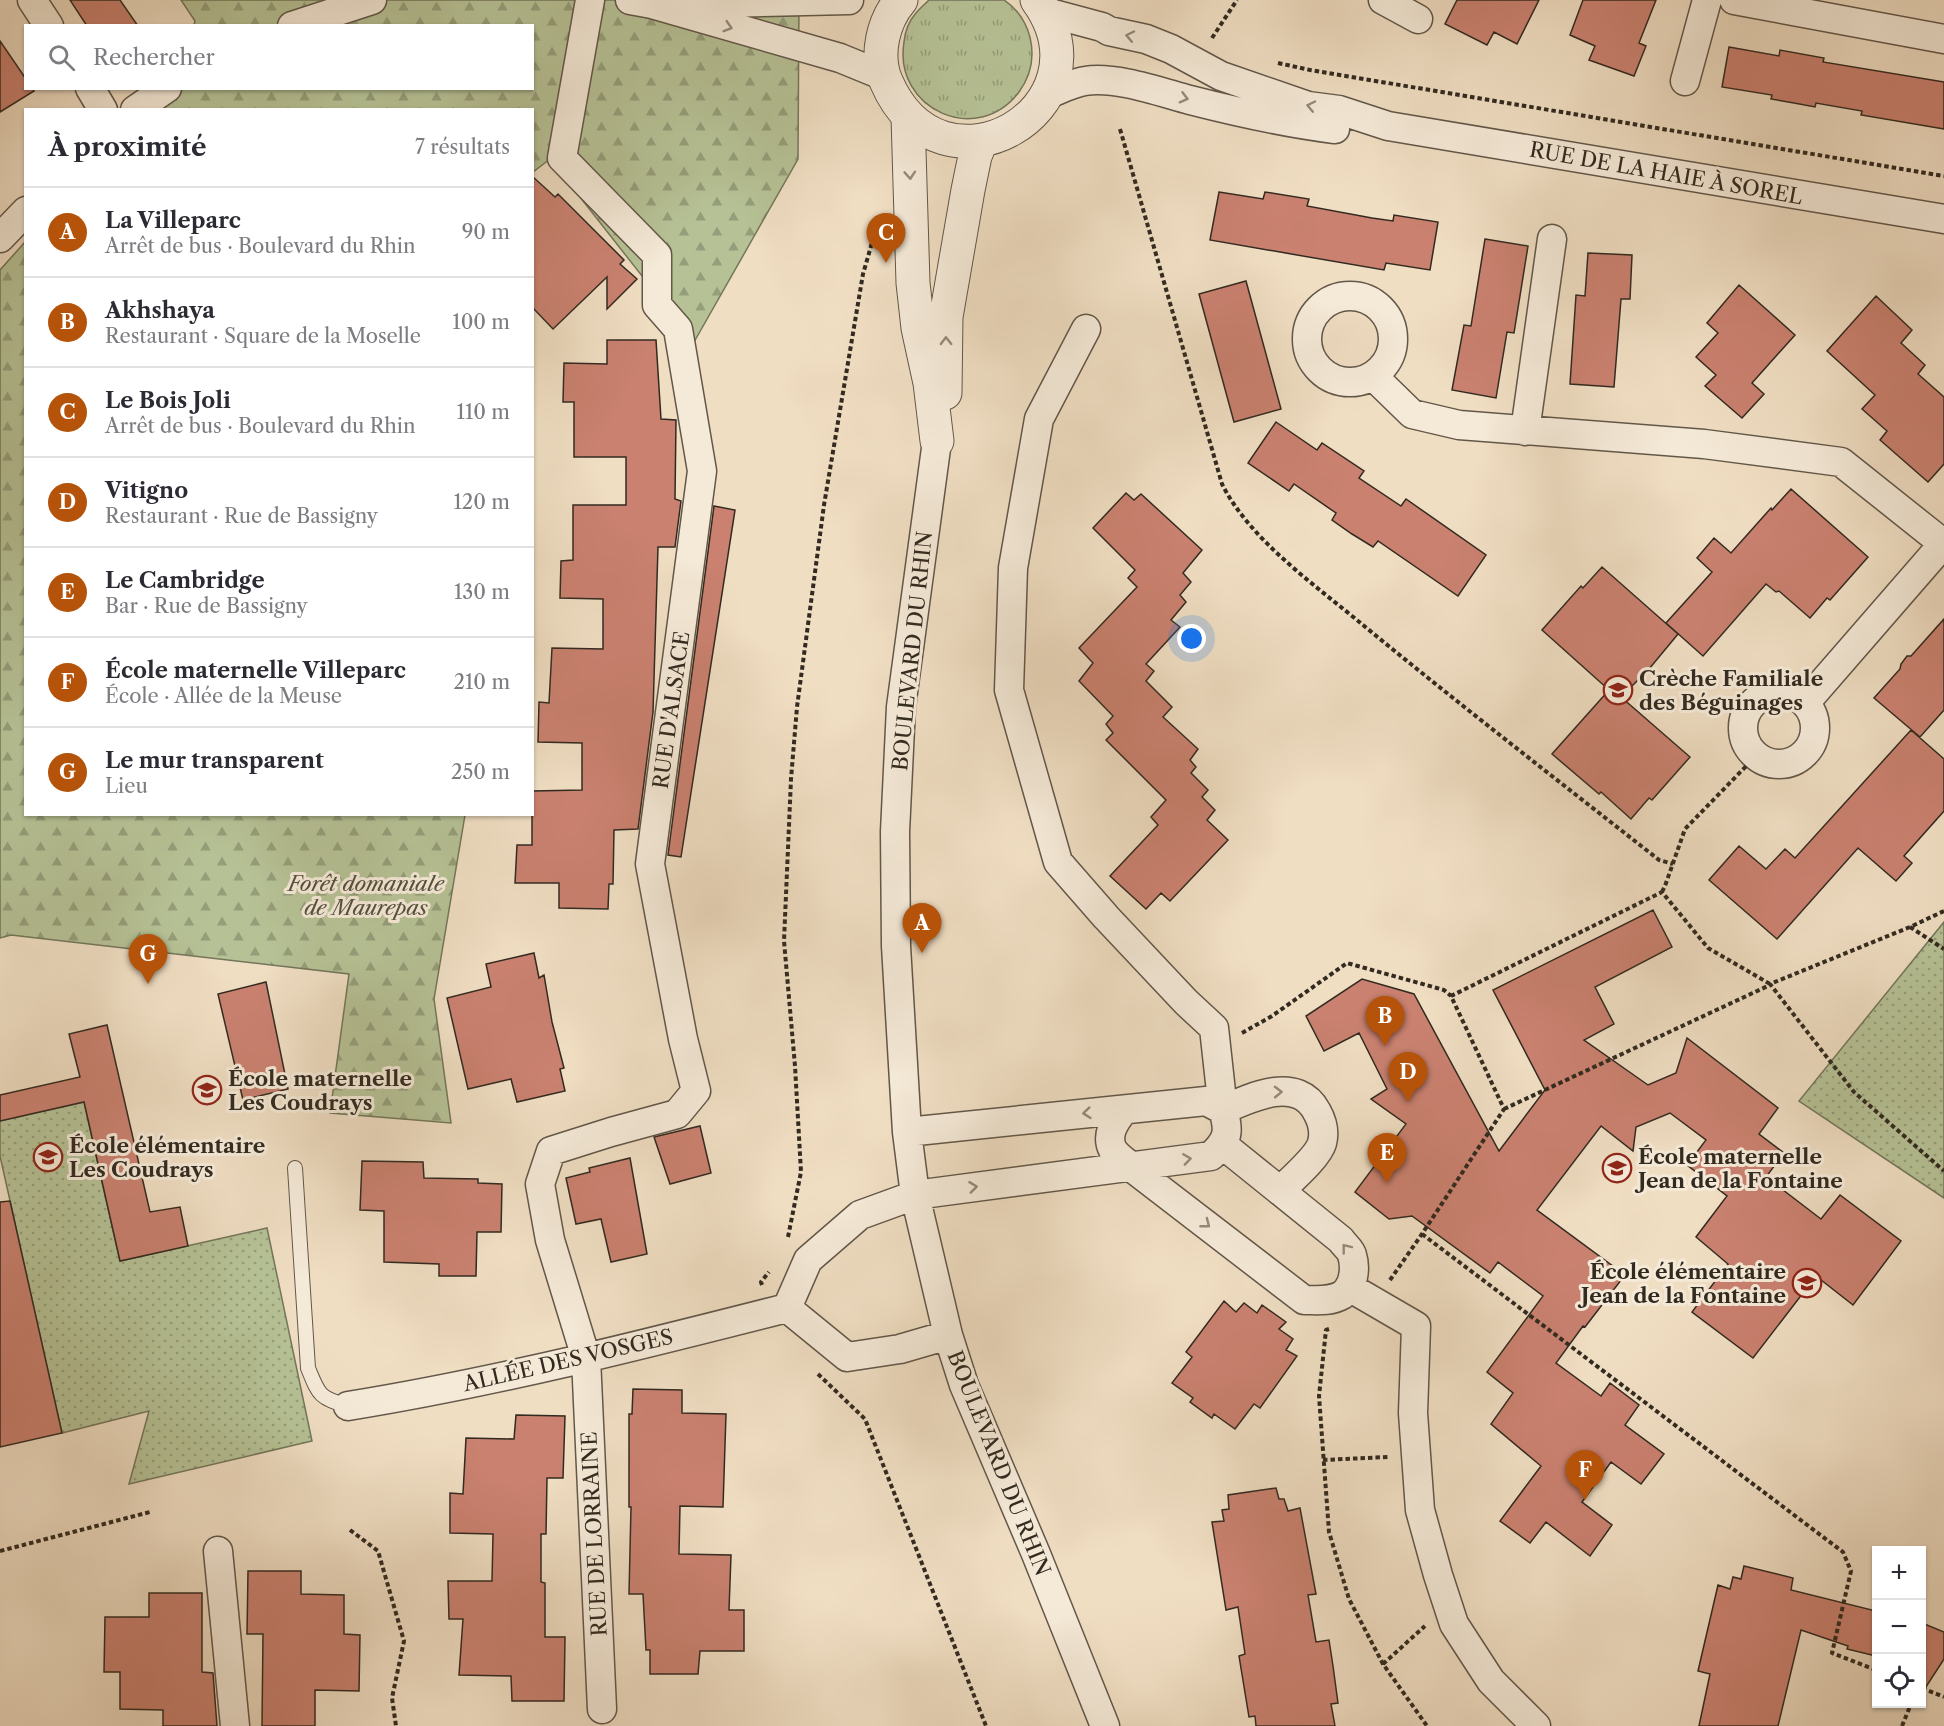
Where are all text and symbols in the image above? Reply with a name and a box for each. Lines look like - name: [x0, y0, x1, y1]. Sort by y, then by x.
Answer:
- one-way arrow: [722, 20, 733, 32]
- search box: [24, 24, 534, 90]
- one-way arrow: [1125, 30, 1135, 43]
- icon: search: [45, 41, 78, 74]
- text: Rechercher: [93, 44, 215, 71]
- one-way arrow: [1179, 91, 1189, 104]
- one-way arrow: [1306, 100, 1316, 113]
- text: À proximité: [48, 131, 207, 163]
- text: 7 résultats: [415, 135, 510, 159]
- street label: RUE DE LA HAIE À SOREL: [1528, 137, 1805, 209]
- one-way arrow: [903, 171, 916, 180]
- text: La Villeparc: [105, 207, 241, 234]
- pin: C: [866, 214, 906, 263]
- text: A: [60, 220, 75, 244]
- text: 90 m: [462, 220, 510, 244]
- text: Arrêt de bus · Boulevard du Rhin: [105, 234, 415, 258]
- text: Akhshaya: [105, 297, 215, 324]
- text: B: [60, 310, 75, 334]
- text: 100 m: [452, 310, 510, 334]
- text: Restaurant · Square de la Moselle: [105, 324, 421, 348]
- one-way arrow: [940, 337, 952, 346]
- text: Le Bois Joli: [105, 387, 231, 414]
- text: C: [59, 400, 76, 424]
- text: 110 m: [457, 400, 510, 424]
- text: Arrêt de bus · Boulevard du Rhin: [105, 414, 415, 438]
- text: Vitigno: [105, 477, 188, 504]
- text: D: [59, 490, 76, 514]
- text: 120 m: [453, 490, 510, 514]
- text: Restaurant · Rue de Bassigny: [105, 504, 378, 528]
- street label: BOULEVARD DU RHIN: [887, 530, 937, 772]
- text: Le Cambridge: [105, 567, 265, 594]
- text: E: [60, 580, 75, 604]
- text: 130 m: [454, 580, 510, 604]
- text: Bar · Rue de Bassigny: [105, 594, 308, 618]
- your location: [1177, 624, 1206, 653]
- street label: RUE D'ALSACE: [648, 630, 694, 790]
- text: École maternelle Villeparc: [105, 657, 406, 684]
- place label: Crèche Familiale des Béguinages: [1639, 666, 1823, 715]
- text: F: [61, 670, 74, 694]
- text: 210 m: [453, 670, 510, 694]
- school or university icon: Crèche Familiale des Béguinages: [1602, 674, 1634, 706]
- text: École · Allée de la Meuse: [105, 684, 342, 708]
- text: Le mur transparent: [105, 747, 324, 774]
- text: G: [59, 760, 76, 784]
- text: 250 m: [451, 760, 510, 784]
- text: Lieu: [105, 774, 148, 798]
- park label: Forêt domaniale de Maurepas: [286, 871, 445, 920]
- pin: A: [902, 904, 942, 953]
- pin: G: [128, 934, 168, 984]
- pin: B: [1366, 996, 1404, 1046]
- pin: D: [1388, 1052, 1428, 1102]
- place label: École maternelle Les Coudrays: [228, 1066, 412, 1115]
- school or university icon: École maternelle Les Coudrays: [191, 1074, 223, 1106]
- one-way arrow: [1274, 1086, 1283, 1098]
- one-way arrow: [1082, 1106, 1091, 1119]
- place label: École élémentaire Les Coudrays: [69, 1133, 265, 1182]
- pin: E: [1368, 1134, 1406, 1183]
- school or university icon: École élémentaire Les Coudrays: [32, 1141, 64, 1173]
- place label: École maternelle Jean de la Fontaine: [1634, 1144, 1843, 1193]
- school or university icon: École maternelle Jean de la Fontaine: [1601, 1152, 1633, 1184]
- one-way arrow: [1182, 1154, 1192, 1166]
- one-way arrow: [968, 1182, 977, 1194]
- one-way arrow: [1199, 1217, 1210, 1228]
- one-way arrow: [1342, 1244, 1353, 1255]
- place label: École élémentaire Jean de la Fontaine: [1577, 1259, 1786, 1308]
- school or university icon: École élémentaire Jean de la Fontaine: [1791, 1267, 1823, 1299]
- street label: ALLÉE DES VOSGES: [460, 1324, 675, 1397]
- street label: BOULEVARD DU RHIN: [942, 1347, 1056, 1579]
- street label: RUE DE LORRAINE: [576, 1431, 612, 1637]
- pin: F: [1566, 1450, 1604, 1500]
- map controls: [1872, 1546, 1926, 1708]
- button: +: [1872, 1546, 1926, 1600]
- button: −: [1872, 1600, 1926, 1654]
- button: locate: [1872, 1654, 1926, 1708]

